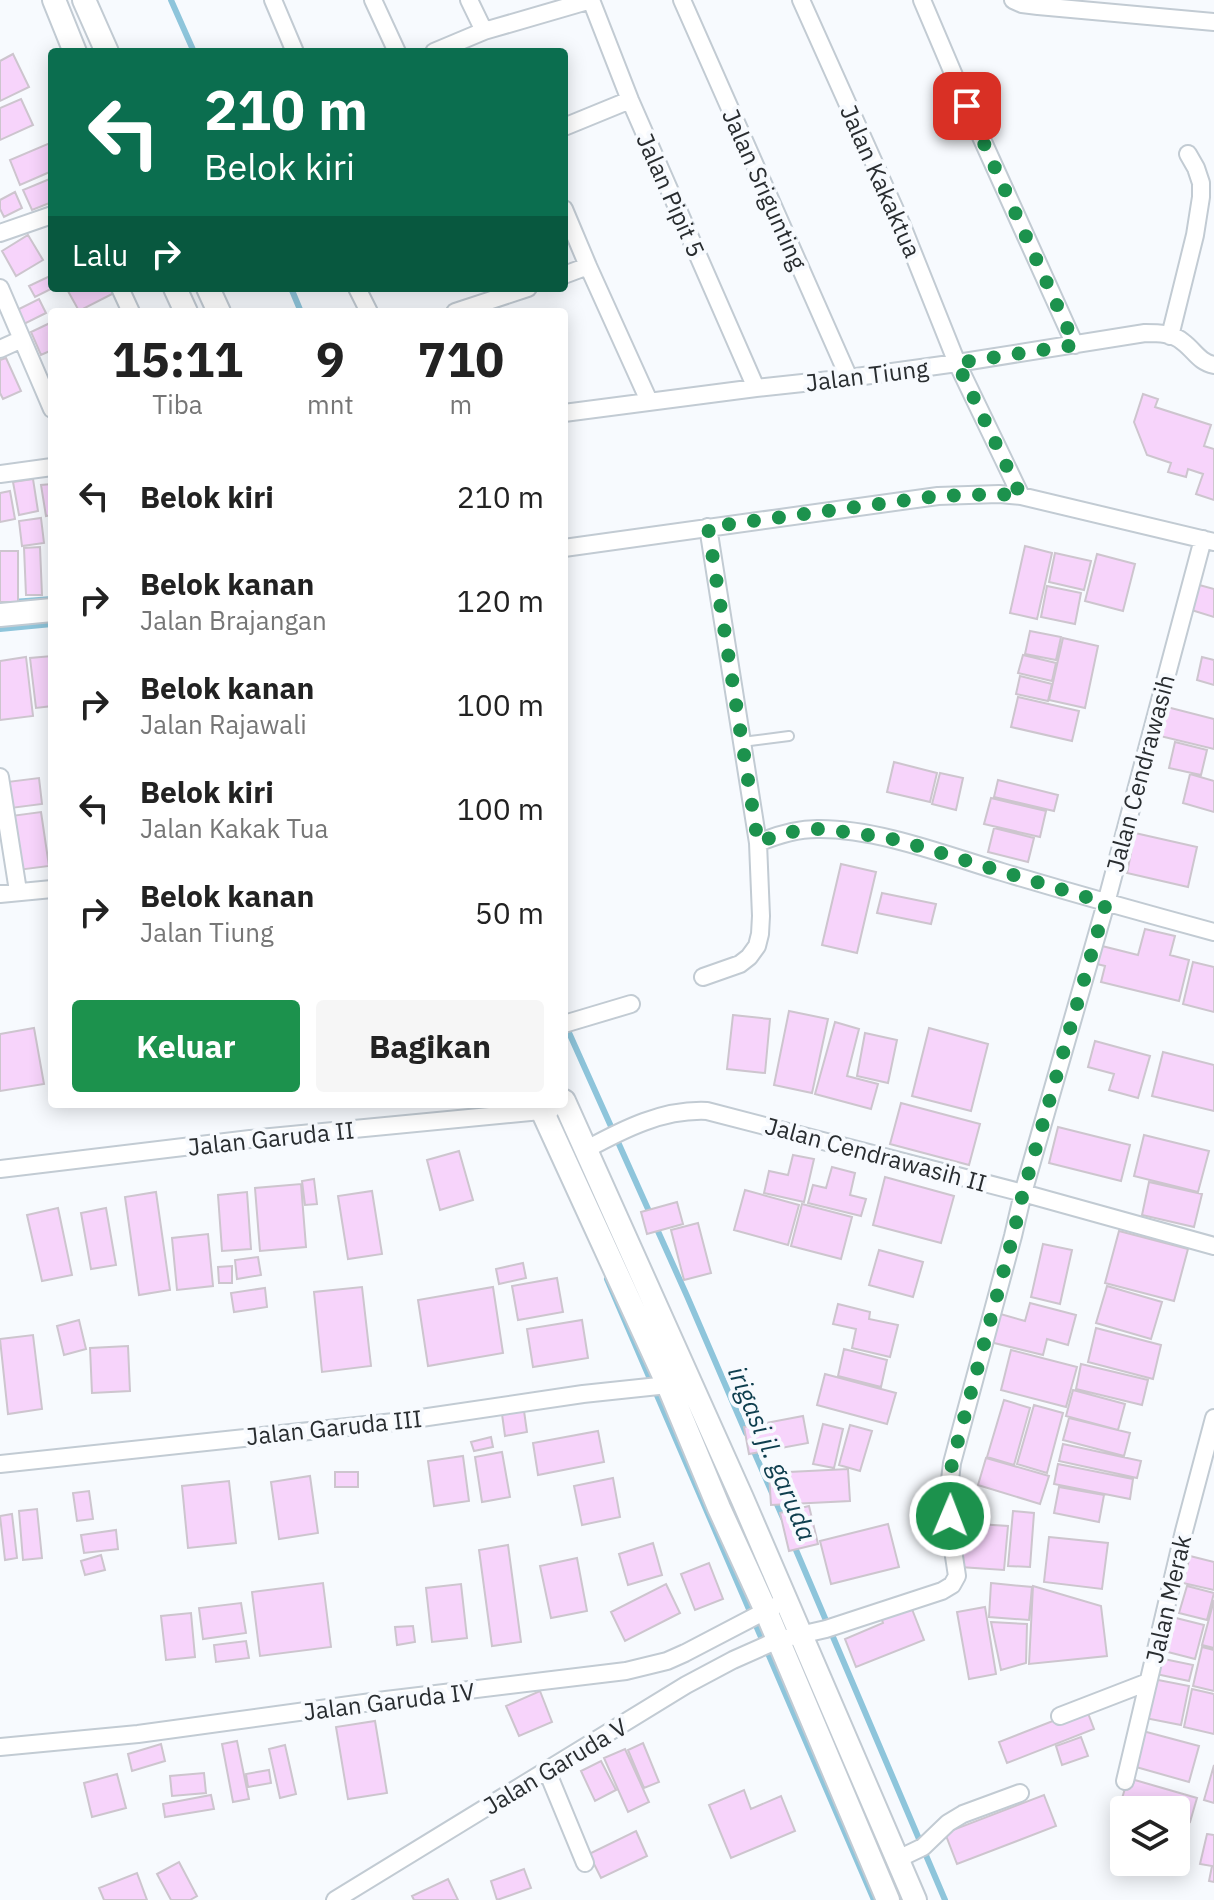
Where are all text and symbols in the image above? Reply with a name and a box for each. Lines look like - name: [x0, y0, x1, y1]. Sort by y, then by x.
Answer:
- pin: [933, 72, 1001, 140]
- text: 210 m: [204, 73, 368, 145]
- icon: left: [72, 80, 176, 184]
- icon: arrive: [945, 84, 989, 128]
- street label: Jalan Kakaktua: [833, 100, 929, 263]
- street label: Jalan Srigunting: [715, 103, 815, 275]
- street label: Jalan Pipit 5: [629, 128, 713, 262]
- text: Belok kiri: [204, 143, 355, 190]
- icon: right: [144, 232, 188, 276]
- text: Lalu: [72, 235, 128, 274]
- text: 15:11: [112, 328, 243, 390]
- text: 9: [316, 328, 345, 390]
- text: 710: [418, 328, 504, 390]
- street label: Jalan Tiung: [804, 352, 930, 398]
- text: Tiba: [152, 387, 203, 421]
- text: mnt: [307, 387, 354, 421]
- text: m: [449, 387, 472, 421]
- icon: left: [72, 474, 116, 518]
- text: Belok kiri: [140, 477, 274, 516]
- text: 210 m: [457, 477, 544, 516]
- text: Belok kanan: [140, 564, 314, 603]
- icon: right: [72, 578, 116, 622]
- text: 120 m: [457, 581, 544, 620]
- text: Jalan Brajangan: [140, 603, 327, 637]
- text: Belok kanan: [140, 668, 314, 707]
- street label: Jalan Cendrawasih: [1098, 671, 1182, 875]
- icon: right: [72, 682, 116, 726]
- text: 100 m: [457, 685, 544, 724]
- text: Jalan Rajawali: [140, 707, 307, 741]
- text: Belok kiri: [140, 772, 274, 811]
- icon: left: [72, 786, 116, 830]
- text: 100 m: [457, 789, 544, 828]
- text: Jalan Kakak Tua: [140, 811, 329, 845]
- text: Belok kanan: [140, 876, 314, 915]
- icon: right: [72, 890, 116, 934]
- text: 50 m: [475, 893, 544, 932]
- text: Jalan Tiung: [140, 915, 274, 949]
- button: Keluar: [72, 1000, 300, 1092]
- button: Bagikan: [316, 1000, 544, 1092]
- street label: Jalan Cendrawasih II: [762, 1109, 990, 1199]
- street label: Jalan Garuda II: [186, 1113, 356, 1163]
- water label: irigasi jl. garuda: [721, 1360, 825, 1546]
- street label: Jalan Garuda III: [244, 1402, 424, 1452]
- position arrow: [908, 1474, 992, 1558]
- street label: Jalan Merak: [1138, 1531, 1198, 1666]
- street label: Jalan Garuda IV: [302, 1675, 477, 1727]
- street label: Jalan Garuda V: [477, 1710, 633, 1822]
- map controls: [1110, 1796, 1190, 1876]
- button: layers: [1110, 1796, 1190, 1876]

